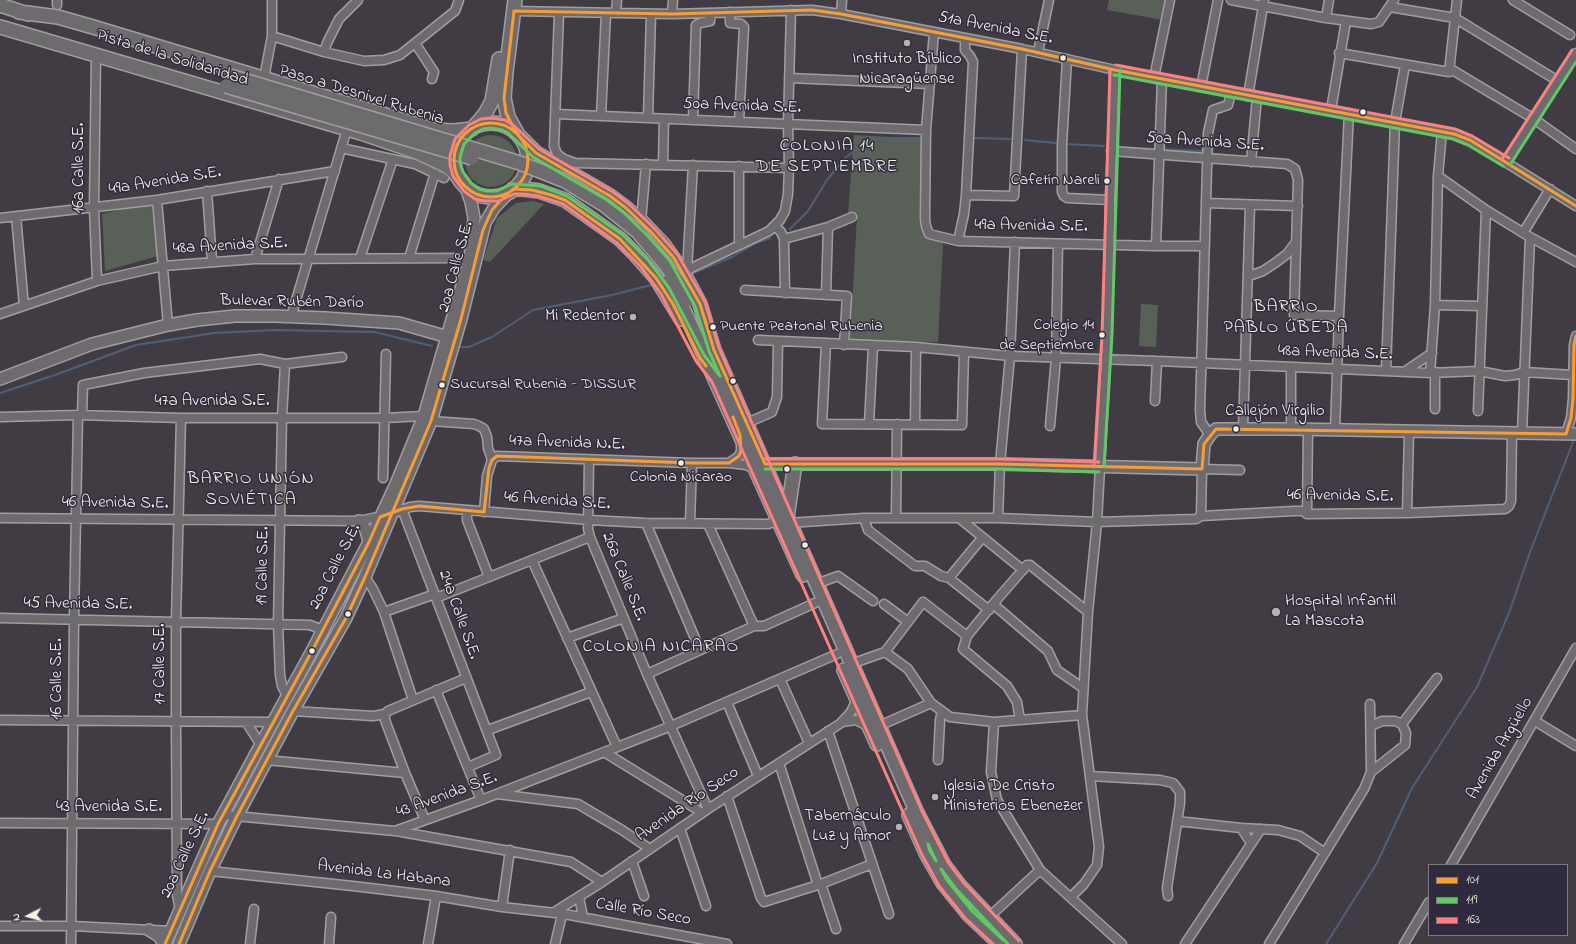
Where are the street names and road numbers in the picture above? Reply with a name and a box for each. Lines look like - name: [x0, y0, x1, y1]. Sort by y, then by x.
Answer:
- street label: 51a Avenida S.E.: [936, 8, 1054, 50]
- street label: Pista de la Solidaridad: [94, 26, 250, 92]
- street label: Paso a Desnivel Rubenia: [276, 61, 446, 131]
- street label: 50a Avenida S.E.: [683, 95, 801, 119]
- street label: 16a Calle S.E.: [70, 123, 90, 213]
- street label: 50a Avenida S.E.: [1145, 129, 1265, 157]
- street label: 49a Avenida S.E.: [107, 163, 223, 201]
- street label: 49a Avenida S.E.: [974, 216, 1088, 238]
- street label: 20a Calle S.E.: [435, 219, 479, 315]
- street label: 48a Avenida S.E.: [172, 234, 288, 260]
- street label: Bulevar Rubén Darío: [220, 292, 364, 314]
- street label: 48a Avenida S.E.: [1277, 342, 1393, 366]
- street label: 47a Avenida S.E.: [154, 392, 270, 412]
- street label: Callejón Virgilio: [1225, 402, 1325, 422]
- street label: 47a Avenida N.E.: [509, 432, 625, 456]
- street label: 46 Avenida S.E.: [1287, 486, 1393, 508]
- street label: 46 Avenida S.E.: [503, 488, 611, 516]
- street label: 46 Avenida S.E.: [62, 493, 168, 515]
- street label: 20a Calle S.E.: [306, 521, 366, 613]
- street label: 19 Calle S.E.: [253, 526, 275, 606]
- street label: 26a Calle S.E.: [596, 530, 650, 624]
- street label: 24a Calle S.E.: [432, 568, 484, 662]
- street label: 45 Avenida S.E.: [23, 594, 133, 616]
- street label: 17 Calle S.E.: [151, 624, 171, 704]
- street label: 16 Calle S.E.: [48, 638, 68, 720]
- street label: Avenida Argüello: [1463, 694, 1539, 804]
- street label: Avenida Río Seco: [633, 763, 743, 847]
- street label: 43 Avenida S.E.: [394, 768, 500, 824]
- street label: 43 Avenida S.E.: [56, 798, 162, 818]
- street label: 20a Calle S.E.: [157, 808, 215, 902]
- street label: Avenida La Habana: [316, 857, 452, 893]
- street label: Calle Río Seco: [594, 895, 692, 931]

